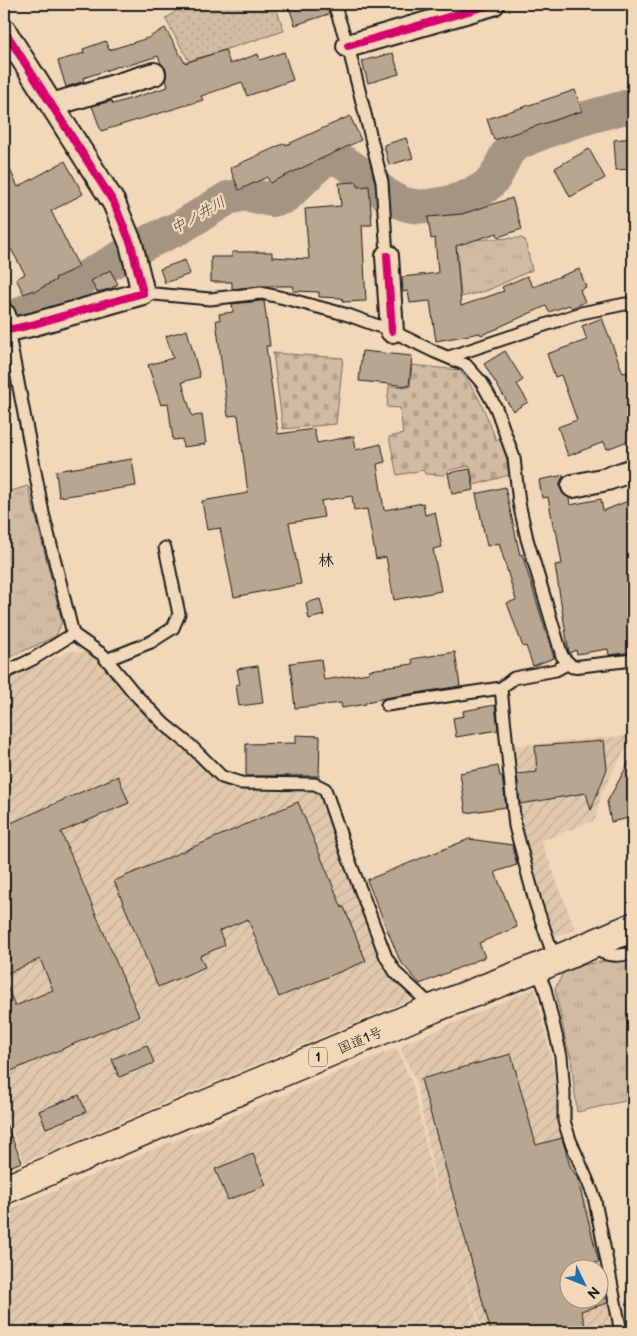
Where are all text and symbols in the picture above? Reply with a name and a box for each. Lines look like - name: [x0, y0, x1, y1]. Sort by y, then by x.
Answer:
- water label: 中ノ井川: [167, 193, 229, 238]
- district label: 林: [318, 552, 334, 571]
- street label: 国道1号: [335, 1023, 385, 1058]
- road number: 1: [309, 1048, 327, 1066]
- north arrow: [560, 1258, 610, 1308]
- text: N: [583, 1283, 603, 1302]

